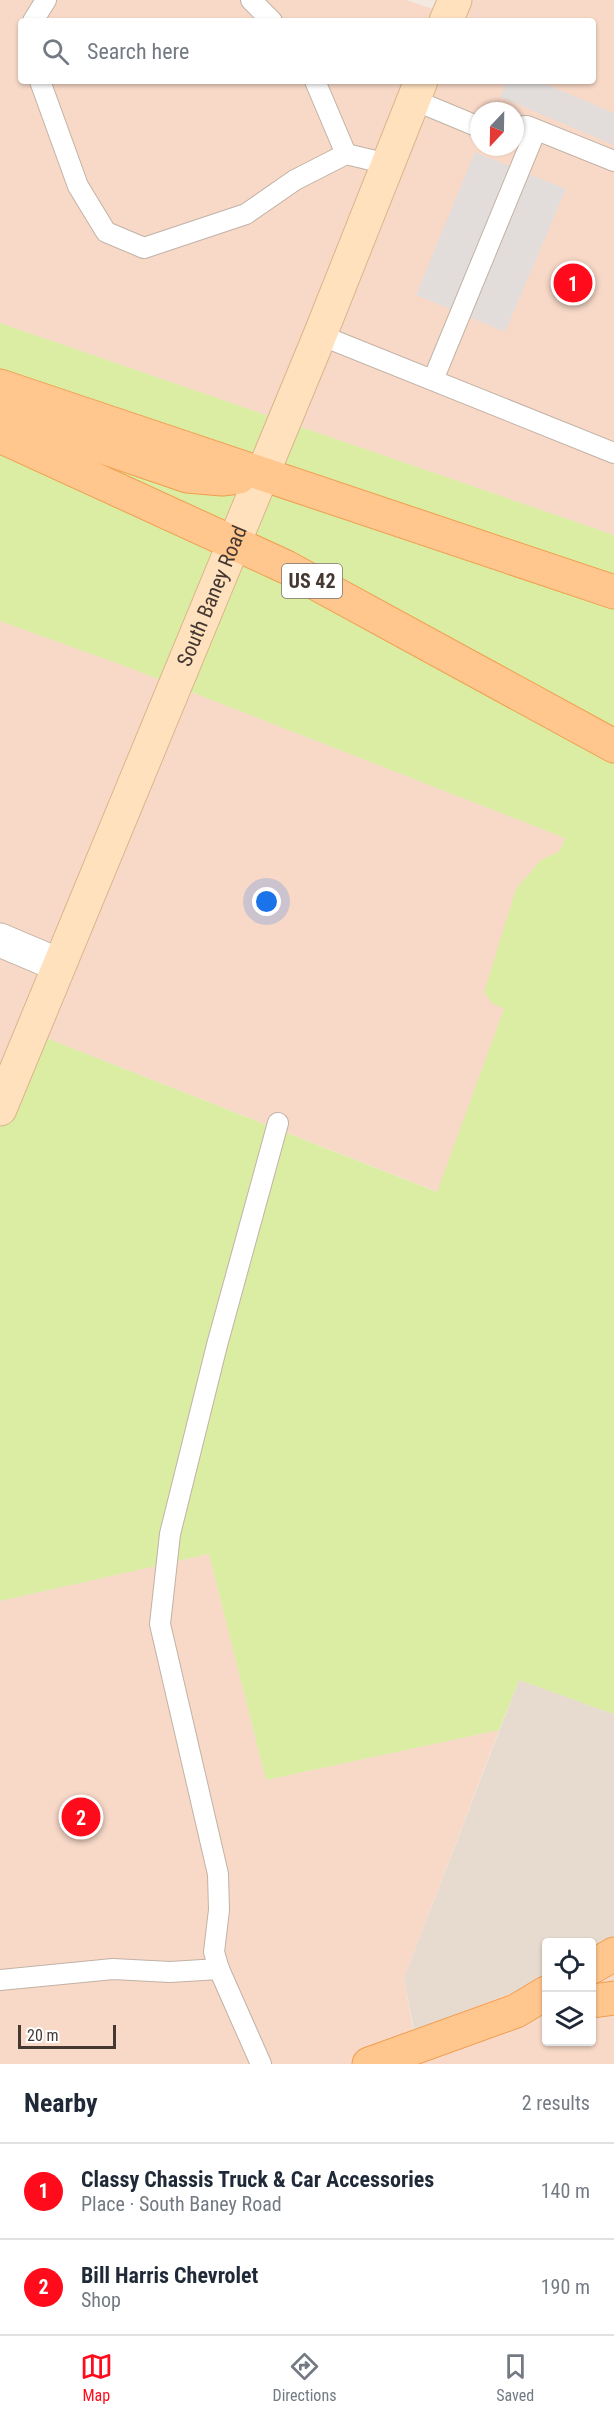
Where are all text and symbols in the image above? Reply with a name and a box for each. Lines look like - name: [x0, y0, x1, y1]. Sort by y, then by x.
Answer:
- search box: [18, 18, 596, 84]
- icon: search: [39, 35, 72, 68]
- text: Search here: [87, 39, 189, 64]
- north arrow: [470, 102, 524, 156]
- pin: 1: [554, 260, 592, 306]
- street label: South Baney Road: [172, 522, 252, 670]
- road number: US 42: [282, 564, 342, 598]
- your location: [252, 887, 281, 916]
- pin: 2: [62, 1794, 100, 1840]
- map controls: [542, 1938, 596, 2046]
- button: locate: [542, 1938, 596, 1992]
- button: layers: [542, 1992, 596, 2046]
- scale bar: [18, 2022, 116, 2050]
- text: 20 m: [27, 2026, 59, 2045]
- text: Nearby: [24, 2088, 98, 2118]
- text: 2 results: [522, 2091, 590, 2115]
- text: Classy Chassis Truck & Car Accessories: [81, 2167, 434, 2192]
- text: 1: [38, 2179, 49, 2203]
- text: 140 m: [541, 2179, 590, 2203]
- text: Place · South Baney Road: [81, 2192, 282, 2216]
- text: Bill Harris Chevrolet: [81, 2263, 258, 2288]
- text: 2: [38, 2275, 49, 2299]
- text: 190 m: [541, 2275, 590, 2299]
- text: Shop: [81, 2288, 121, 2312]
- tab: Map: [80, 2350, 113, 2405]
- tab: Directions: [273, 2350, 336, 2405]
- tab: Saved: [496, 2350, 534, 2405]

